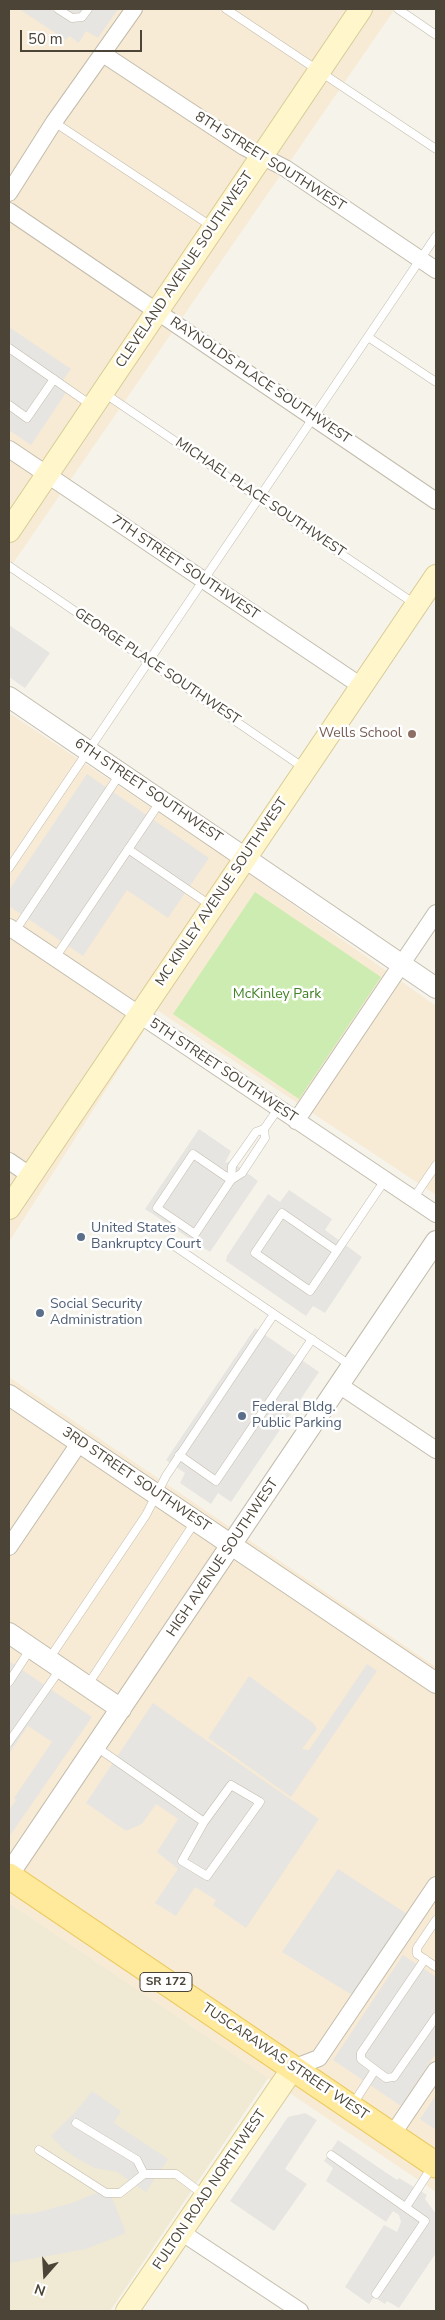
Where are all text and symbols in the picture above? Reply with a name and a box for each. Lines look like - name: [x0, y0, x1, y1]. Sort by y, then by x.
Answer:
- scale bar: [22, 20, 145, 52]
- text: 50 m: [28, 29, 63, 49]
- street label: 8TH STREET SOUTHWEST: [192, 109, 348, 215]
- street label: CLEVELAND AVENUE SOUTHWEST: [113, 169, 257, 371]
- street label: RAYNOLDS PLACE SOUTHWEST: [166, 314, 354, 448]
- street label: MICHAEL PLACE SOUTHWEST: [172, 435, 348, 561]
- street label: 7TH STREET SOUTHWEST: [108, 512, 262, 624]
- street label: GEORGE PLACE SOUTHWEST: [71, 605, 243, 729]
- place label: Wells School: [319, 726, 402, 742]
- marker: Wells School: [406, 728, 418, 740]
- street label: 6TH STREET SOUTHWEST: [71, 735, 225, 847]
- street label: MC KINLEY AVENUE SOUTHWEST: [152, 795, 292, 989]
- park label: McKinley Park: [233, 987, 321, 1003]
- street label: 5TH STREET SOUTHWEST: [146, 1015, 300, 1127]
- place label: United States Bankruptcy Court: [91, 1221, 201, 1254]
- marker: United States Bankruptcy Court: [75, 1231, 87, 1243]
- place label: Social Security Administration: [50, 1297, 143, 1330]
- marker: Social Security Administration: [34, 1307, 46, 1319]
- place label: Federal Bldg. Public Parking: [252, 1400, 342, 1432]
- marker: Federal Bldg. Public Parking: [236, 1410, 248, 1422]
- street label: 3RD STREET SOUTHWEST: [59, 1424, 213, 1536]
- street label: HIGH AVENUE SOUTHWEST: [164, 1476, 282, 1640]
- road number: SR 172: [140, 1972, 192, 1991]
- street label: TUSCARAWAS STREET WEST: [199, 2000, 371, 2124]
- street label: FULTON ROAD NORTHWEST: [150, 2107, 270, 2273]
- north arrow: [20, 2250, 70, 2300]
- text: N: [32, 2279, 48, 2300]

